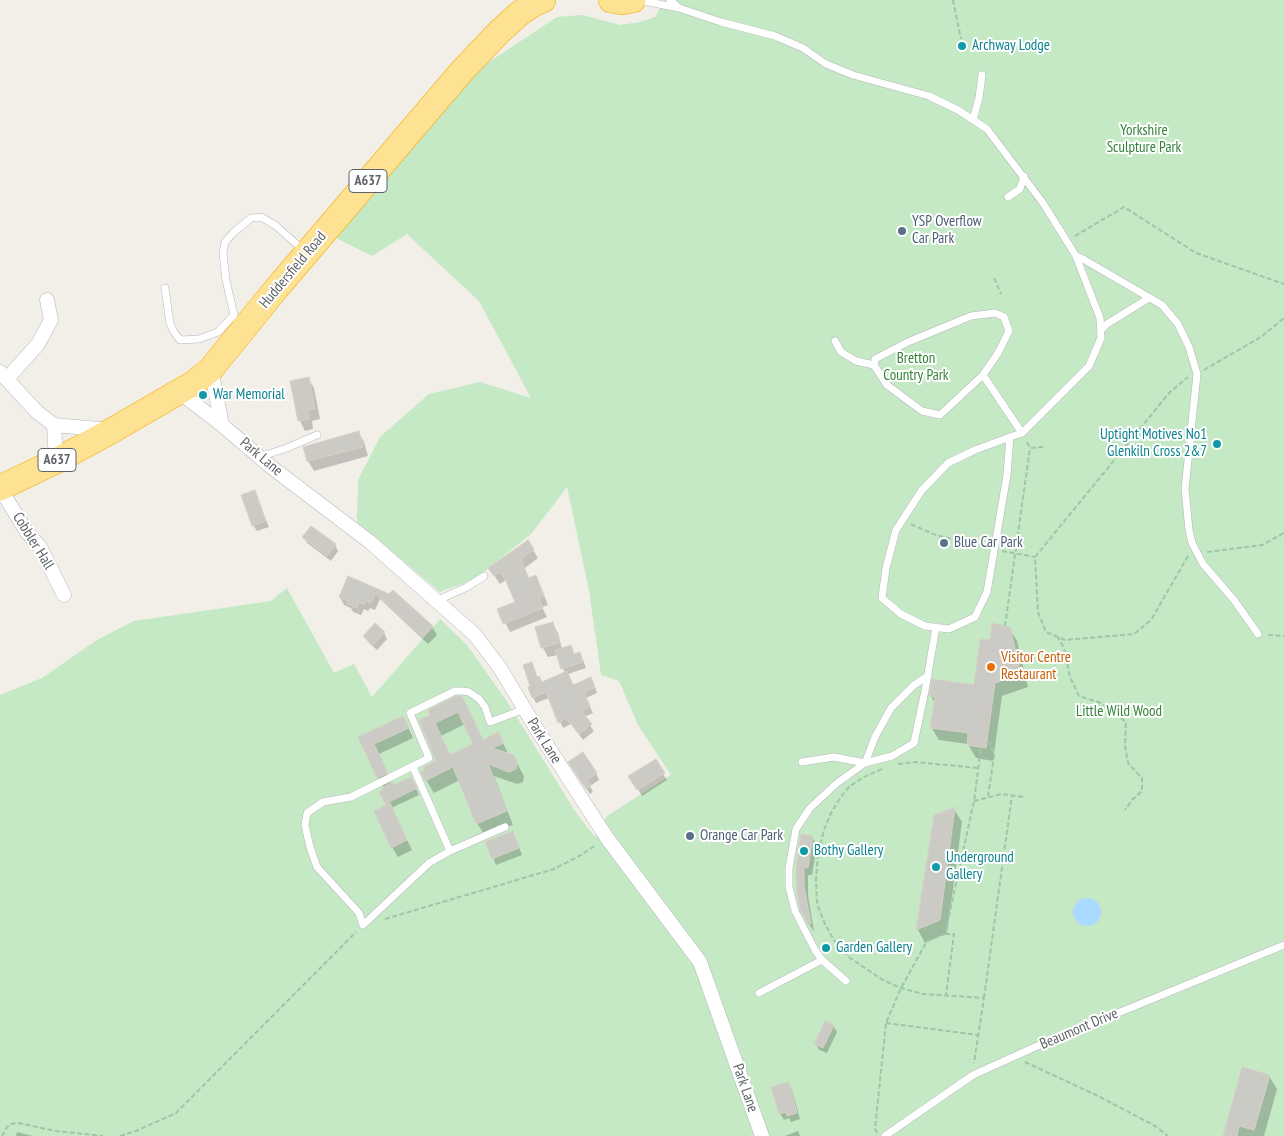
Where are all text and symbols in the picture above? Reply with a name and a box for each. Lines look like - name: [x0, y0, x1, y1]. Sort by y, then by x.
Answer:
- place label: Archway Lodge: [972, 37, 1050, 55]
- marker: Archway Lodge: [956, 40, 968, 52]
- park label: Yorkshire Sculpture Park: [1107, 122, 1181, 157]
- road number: A637: [349, 170, 387, 192]
- place label: YSP Overflow Car Park: [912, 213, 982, 248]
- marker: YSP Overflow Car Park: [896, 225, 908, 237]
- street label: Huddersfield Road: [256, 228, 330, 312]
- park label: Bretton Country Park: [883, 350, 949, 385]
- place label: War Memorial: [213, 386, 285, 404]
- marker: War Memorial: [197, 389, 209, 401]
- place label: Uptight Motives No1 Glenkiln Cross 2&7: [1100, 426, 1207, 461]
- street label: Park Lane: [236, 434, 286, 480]
- marker: Uptight Motives No1 Glenkiln Cross 2&7: [1211, 438, 1223, 450]
- road number: A637: [38, 448, 76, 472]
- street label: Cobbler Hall: [8, 509, 58, 573]
- place label: Blue Car Park: [954, 534, 1023, 552]
- marker: Blue Car Park: [938, 537, 950, 549]
- place label: Visitor Centre Restaurant: [1001, 649, 1071, 684]
- marker: Visitor Centre Restaurant: [985, 661, 997, 673]
- park label: Little Wild Wood: [1076, 703, 1162, 721]
- street label: Park Lane: [523, 715, 565, 767]
- place label: Orange Car Park: [700, 827, 783, 845]
- marker: Orange Car Park: [684, 830, 696, 842]
- place label: Bothy Gallery: [814, 842, 883, 860]
- marker: Bothy Gallery: [798, 845, 810, 857]
- place label: Underground Gallery: [946, 849, 1014, 884]
- marker: Underground Gallery: [930, 861, 942, 873]
- place label: Garden Gallery: [836, 939, 912, 957]
- marker: Garden Gallery: [820, 942, 832, 954]
- street label: Beaumont Drive: [1037, 1004, 1121, 1054]
- street label: Park Lane: [728, 1061, 762, 1115]

